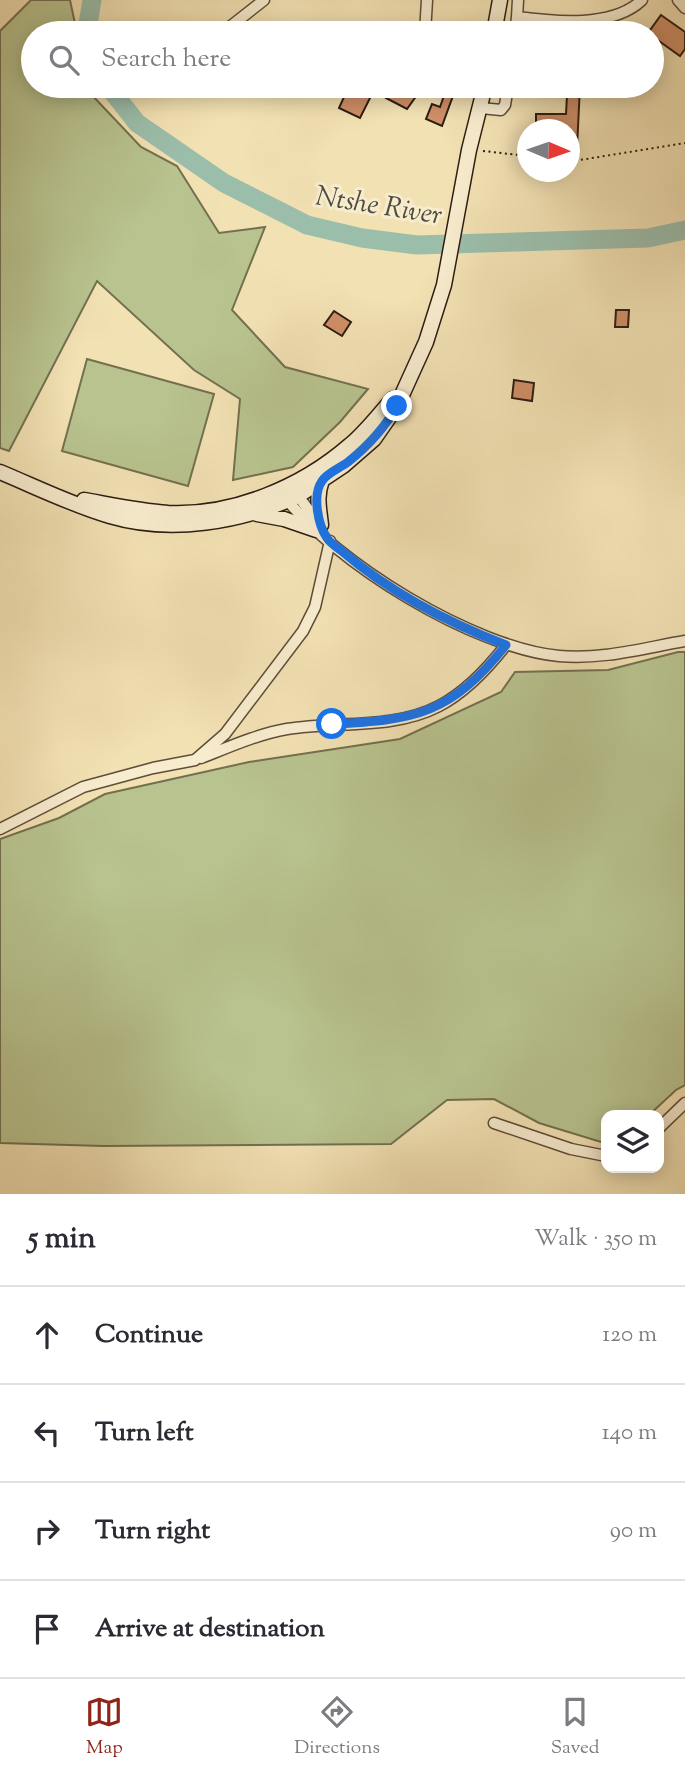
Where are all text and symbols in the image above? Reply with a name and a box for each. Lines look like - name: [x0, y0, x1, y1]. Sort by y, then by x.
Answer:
- search box: [21, 21, 664, 98]
- icon: search: [45, 41, 83, 79]
- text: Search here: [101, 41, 231, 78]
- north arrow: [517, 119, 580, 182]
- water label: Ntshe River: [312, 177, 445, 237]
- route end: [381, 390, 412, 421]
- route start: [316, 708, 347, 739]
- map controls: [601, 1110, 664, 1173]
- button: layers: [601, 1110, 664, 1173]
- text: 5 min: [28, 1218, 96, 1261]
- text: Walk · 350 m: [534, 1223, 657, 1256]
- icon: ahead: [28, 1316, 66, 1354]
- text: Continue: [95, 1317, 203, 1354]
- text: 120 m: [602, 1319, 657, 1352]
- icon: left: [28, 1414, 66, 1452]
- text: Turn left: [95, 1415, 194, 1452]
- text: 140 m: [602, 1417, 657, 1450]
- icon: right: [28, 1512, 66, 1550]
- text: Turn right: [95, 1513, 210, 1550]
- text: 90 m: [610, 1515, 657, 1548]
- icon: arrive: [28, 1610, 66, 1648]
- text: Arrive at destination: [95, 1611, 325, 1648]
- tab: Map: [85, 1693, 123, 1762]
- tab: Directions: [294, 1693, 380, 1762]
- tab: Saved: [551, 1693, 600, 1762]

